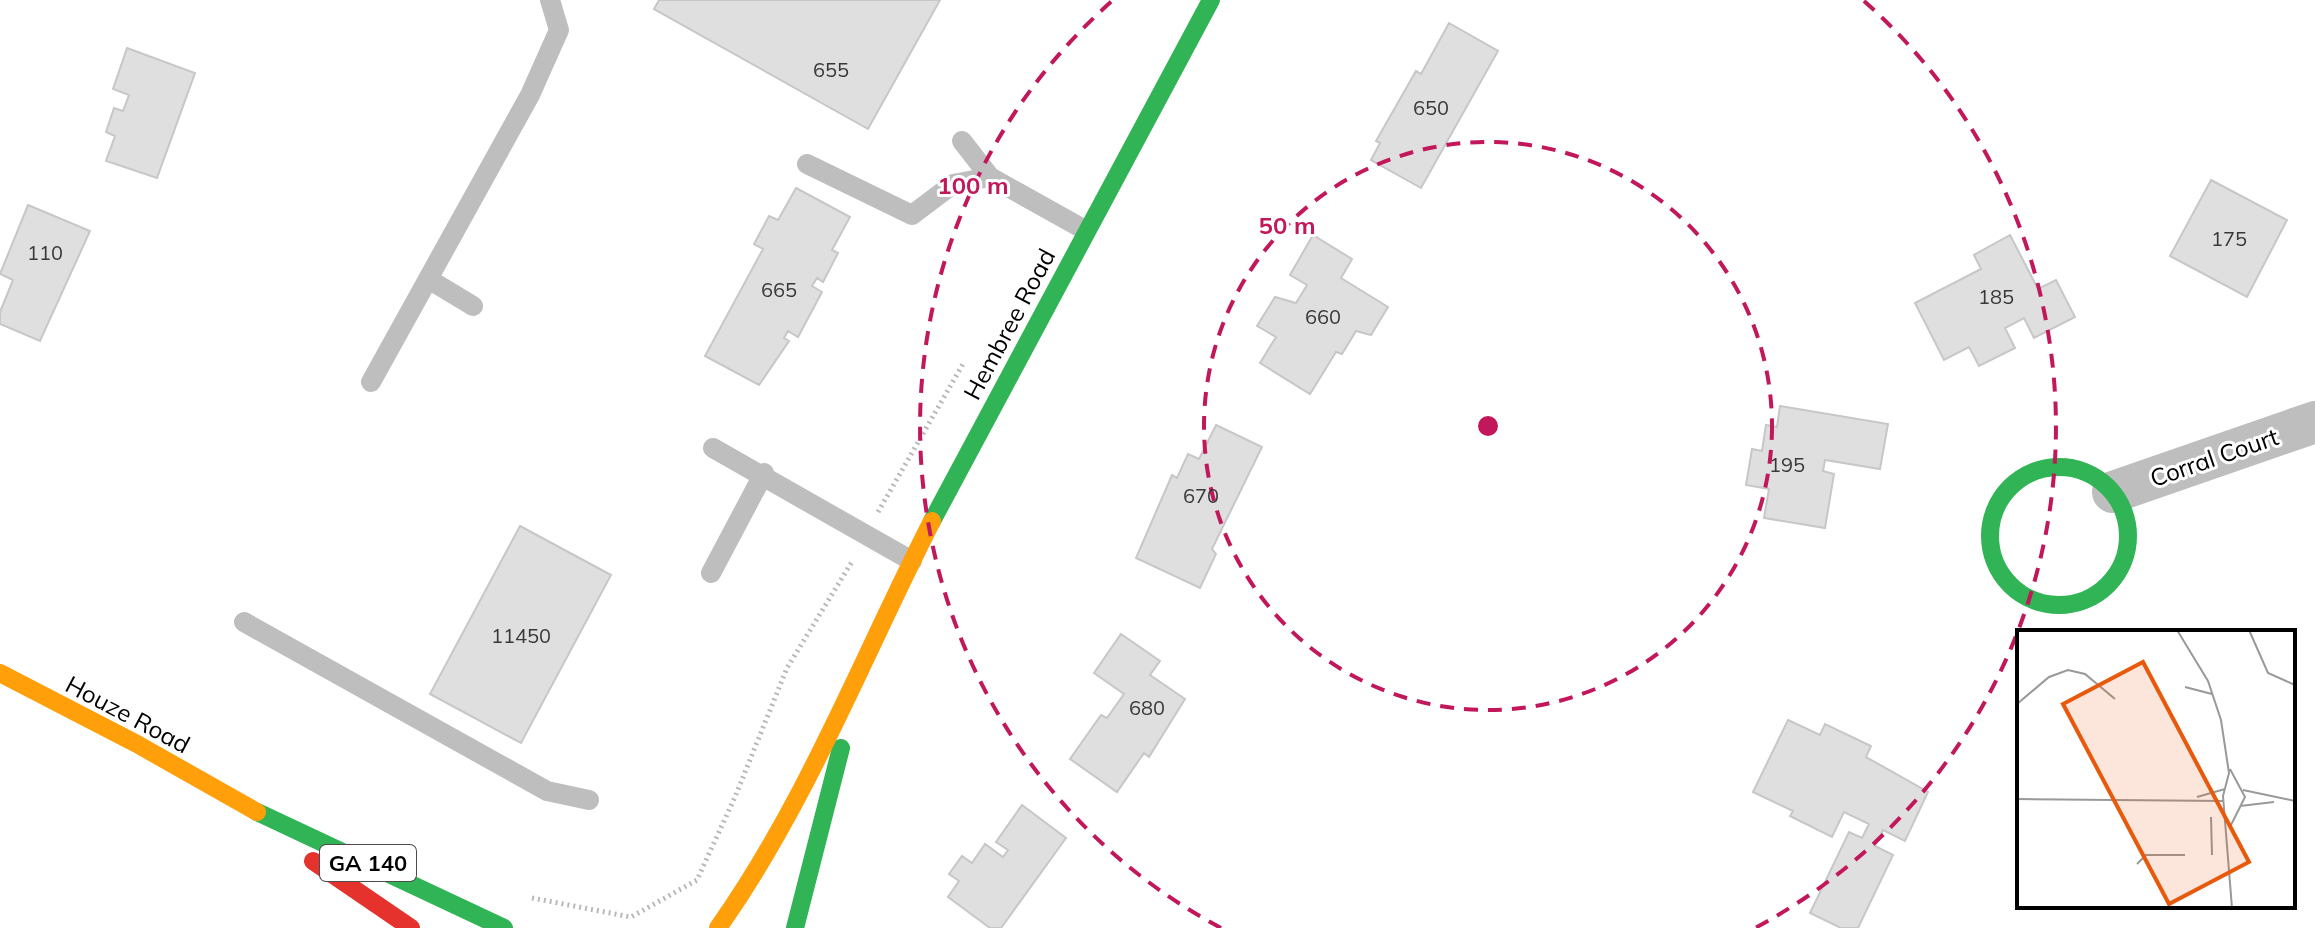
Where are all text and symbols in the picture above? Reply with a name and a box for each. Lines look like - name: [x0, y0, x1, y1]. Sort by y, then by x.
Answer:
- house number: 655: [813, 57, 849, 82]
- house number: 650: [1413, 95, 1449, 120]
- text: 100 m: [937, 170, 1009, 200]
- text: 50 m: [1259, 210, 1315, 240]
- house number: 175: [2211, 226, 2247, 251]
- house number: 110: [27, 240, 63, 265]
- street label: Hembree Road: [957, 243, 1061, 405]
- house number: 665: [761, 277, 797, 302]
- house number: 185: [1978, 284, 2014, 309]
- house number: 660: [1305, 304, 1341, 329]
- centre of rings: [1474, 412, 1502, 440]
- street label: Corral Court: [2146, 421, 2282, 493]
- house number: 195: [1769, 452, 1805, 477]
- house number: 670: [1183, 483, 1219, 508]
- house number: 11450: [491, 623, 551, 648]
- inset map: [2017, 630, 2295, 908]
- street label: Houze Road: [61, 669, 195, 759]
- house number: 680: [1129, 695, 1165, 720]
- road number: GA 140: [320, 845, 416, 881]

